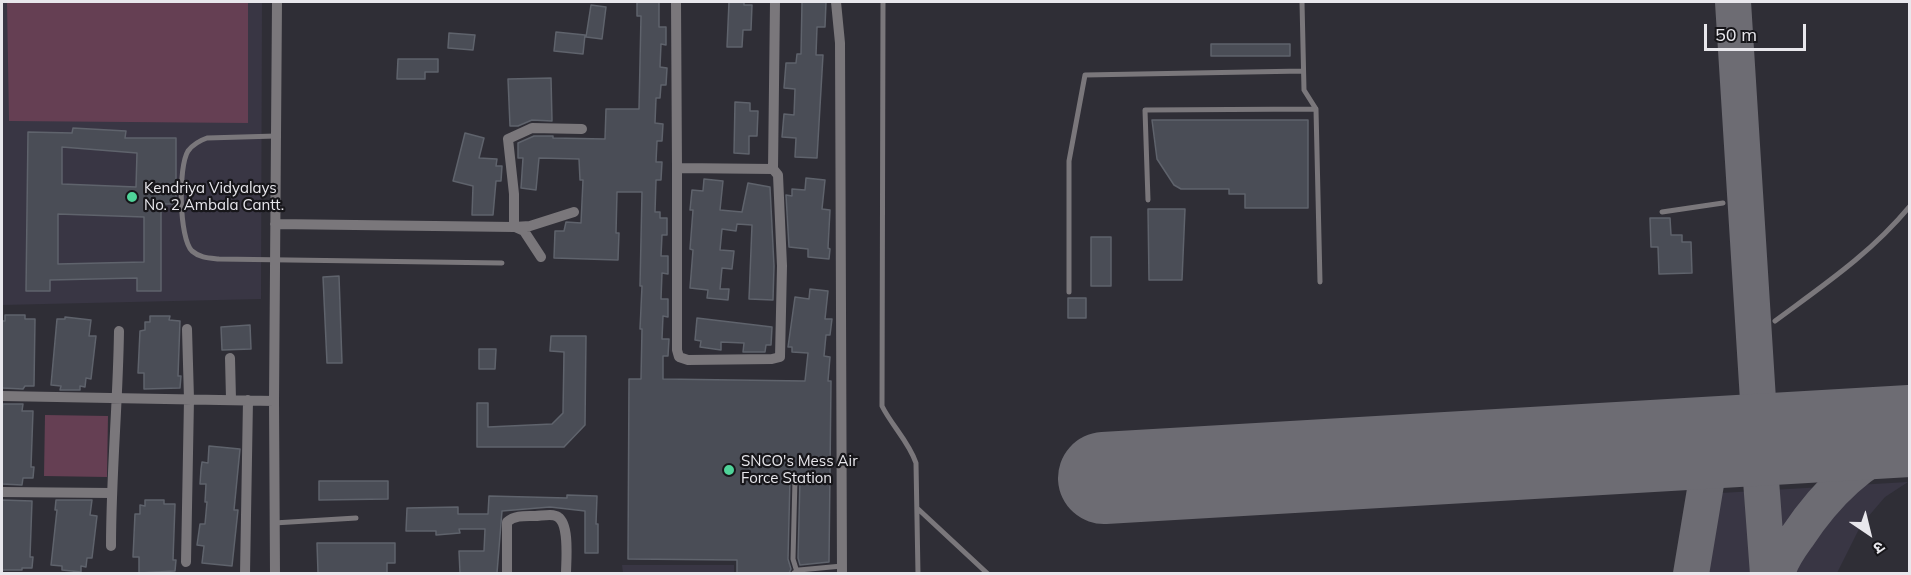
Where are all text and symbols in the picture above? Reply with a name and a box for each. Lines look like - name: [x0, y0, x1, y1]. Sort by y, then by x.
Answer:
- scale bar: [1707, 12, 1809, 50]
- text: 50 m: [1715, 23, 1757, 46]
- place label: Kendriya Vidyalays No. 2 Ambala Cantt.: [144, 179, 284, 214]
- marker: Kendriya Vidyalays No. 2 Ambala Cantt.: [125, 190, 139, 204]
- place label: SNCO's Mess Air Force Station: [741, 452, 858, 487]
- marker: SNCO's Mess Air Force Station: [722, 463, 736, 477]
- north arrow: [1839, 503, 1899, 563]
- text: उ: [1870, 537, 1889, 559]

